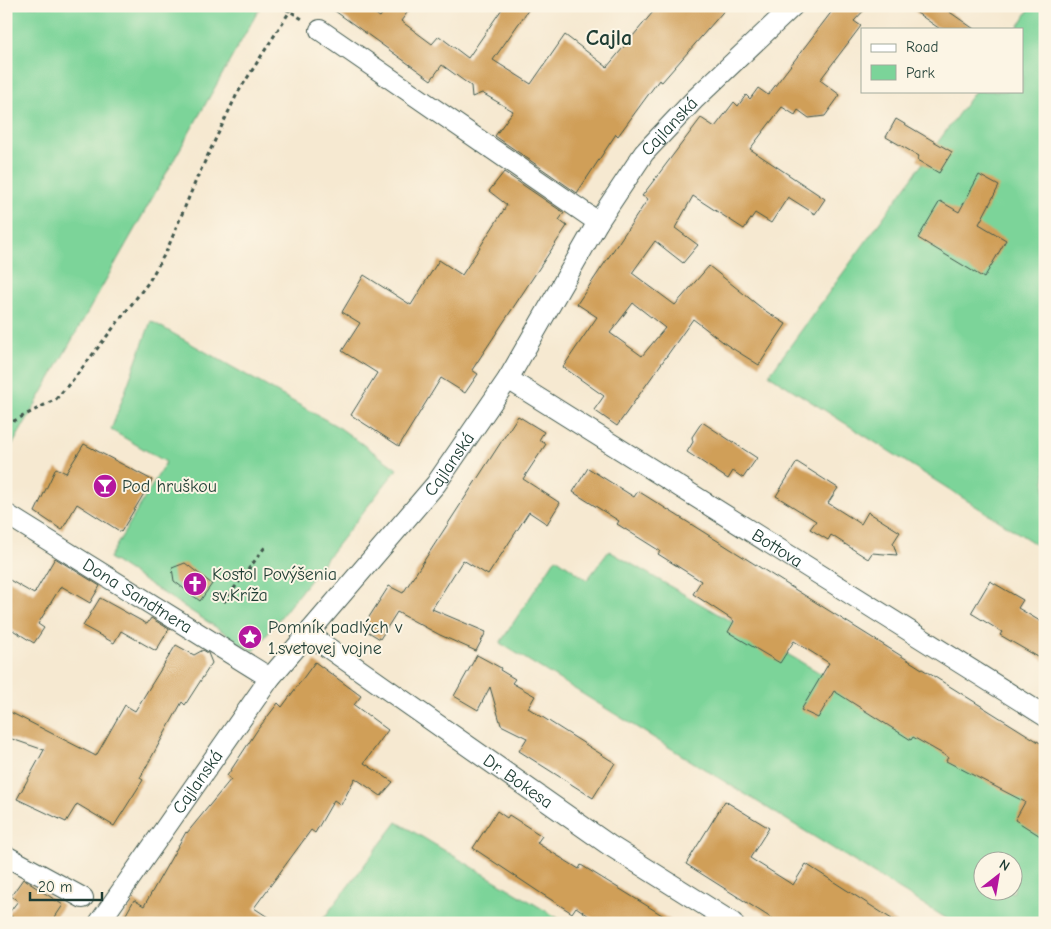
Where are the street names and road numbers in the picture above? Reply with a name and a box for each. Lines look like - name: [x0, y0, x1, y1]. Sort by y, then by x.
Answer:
- street label: Cajlanská: [637, 93, 702, 160]
- street label: Cajlanská: [420, 429, 479, 501]
- street label: Bottova: [748, 525, 806, 572]
- street label: Dona Sandtnera: [79, 554, 196, 638]
- street label: Cajlanská: [168, 746, 227, 818]
- street label: Dr. Bokesa: [479, 750, 557, 813]

